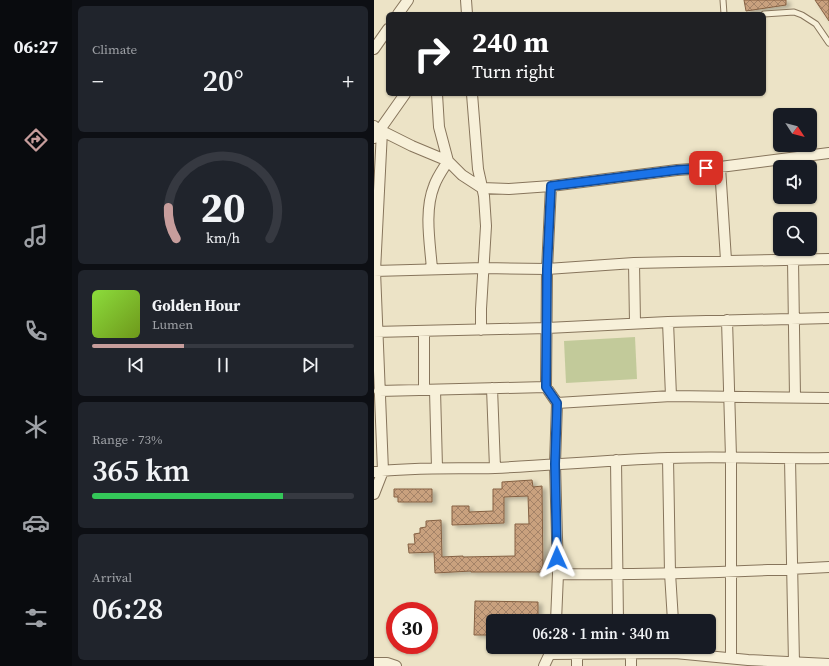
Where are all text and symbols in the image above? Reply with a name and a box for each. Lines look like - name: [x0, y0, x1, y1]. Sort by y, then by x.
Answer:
- text: 240 m: [472, 23, 549, 61]
- icon: right: [406, 28, 458, 80]
- text: 06:27: [14, 34, 58, 59]
- text: Climate: [92, 41, 137, 58]
- text: Turn right: [472, 59, 554, 84]
- text: 20°: [202, 60, 244, 101]
- text: −: [92, 66, 104, 96]
- text: +: [342, 66, 354, 96]
- north arrow: [773, 108, 817, 152]
- map controls: [773, 108, 817, 256]
- icon: directions: [22, 126, 50, 154]
- pin: [689, 151, 723, 185]
- icon: arrive: [695, 157, 717, 179]
- button: sound: [773, 160, 817, 204]
- text: 20: [200, 179, 246, 236]
- button: search: [773, 212, 817, 256]
- icon: music: [22, 222, 50, 250]
- text: km/h: [206, 228, 240, 248]
- text: Golden Hour: [152, 295, 240, 316]
- text: Lumen: [152, 316, 193, 333]
- icon: phone: [22, 317, 50, 345]
- icon: previous: [125, 354, 147, 376]
- icon: pause: [212, 354, 234, 376]
- icon: next: [299, 354, 321, 376]
- icon: climate: [22, 413, 50, 441]
- text: Range · 73%: [92, 431, 163, 448]
- text: 365 km: [92, 450, 190, 491]
- icon: car: [22, 509, 50, 537]
- position arrow: [536, 537, 578, 579]
- text: Arrival: [92, 569, 132, 586]
- text: 06:28: [92, 588, 163, 629]
- speed limit sign: 30: [386, 602, 438, 654]
- icon: filters: [22, 604, 50, 632]
- text: 06:28 · 1 min · 340 m: [533, 623, 669, 644]

